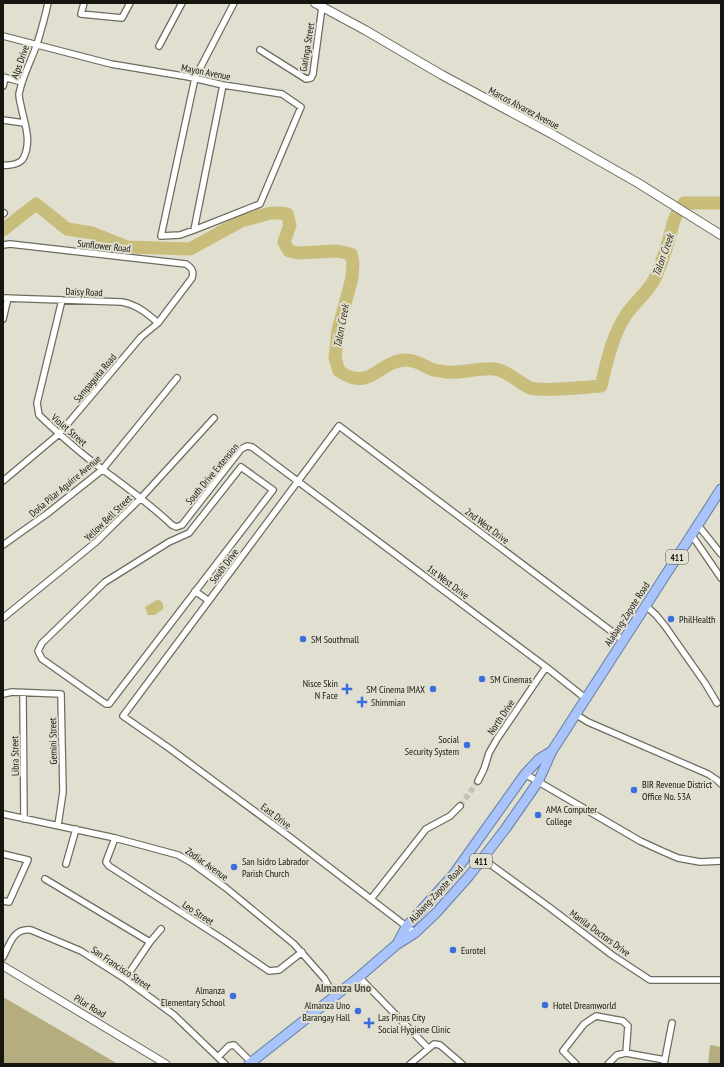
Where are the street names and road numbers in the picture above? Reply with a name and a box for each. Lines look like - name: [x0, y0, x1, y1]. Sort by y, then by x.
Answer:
- street label: Garinga Street: [297, 21, 317, 72]
- street label: Alps Drive: [8, 43, 32, 81]
- street label: Mayon Avenue: [180, 61, 232, 83]
- street label: Marcos Alvarez Avenue: [486, 84, 562, 132]
- street label: Sunflower Road: [77, 237, 131, 255]
- street label: Daisy Road: [65, 285, 103, 299]
- street label: Sampaguita Road: [71, 351, 119, 405]
- street label: Violet Street: [48, 410, 90, 449]
- street label: South Drive Extension: [182, 441, 242, 507]
- street label: Doña Pilar Aguirre Avenue: [26, 452, 104, 520]
- street label: Yellow Bell Street: [82, 492, 135, 544]
- street label: 2nd West Drive: [462, 505, 512, 547]
- street label: South Drive: [207, 546, 241, 586]
- road number: 411: [666, 550, 688, 564]
- street label: 1st West Drive: [424, 562, 472, 602]
- street label: Alabang-Zapote Road: [601, 579, 653, 649]
- street label: North Drive: [484, 697, 518, 737]
- street label: Gemini Street: [46, 717, 60, 765]
- street label: Libra Street: [8, 736, 22, 776]
- street label: East Drive: [258, 800, 294, 832]
- street label: Zodiac Avenue: [183, 845, 231, 883]
- road number: 411: [470, 854, 492, 868]
- street label: Alabang-Zapote Road: [406, 863, 466, 925]
- street label: Leo Street: [180, 898, 216, 928]
- street label: Manila Doctors Drive: [567, 907, 633, 959]
- street label: San Francisco Street: [88, 943, 154, 993]
- street label: Pilar Road: [72, 991, 108, 1021]

